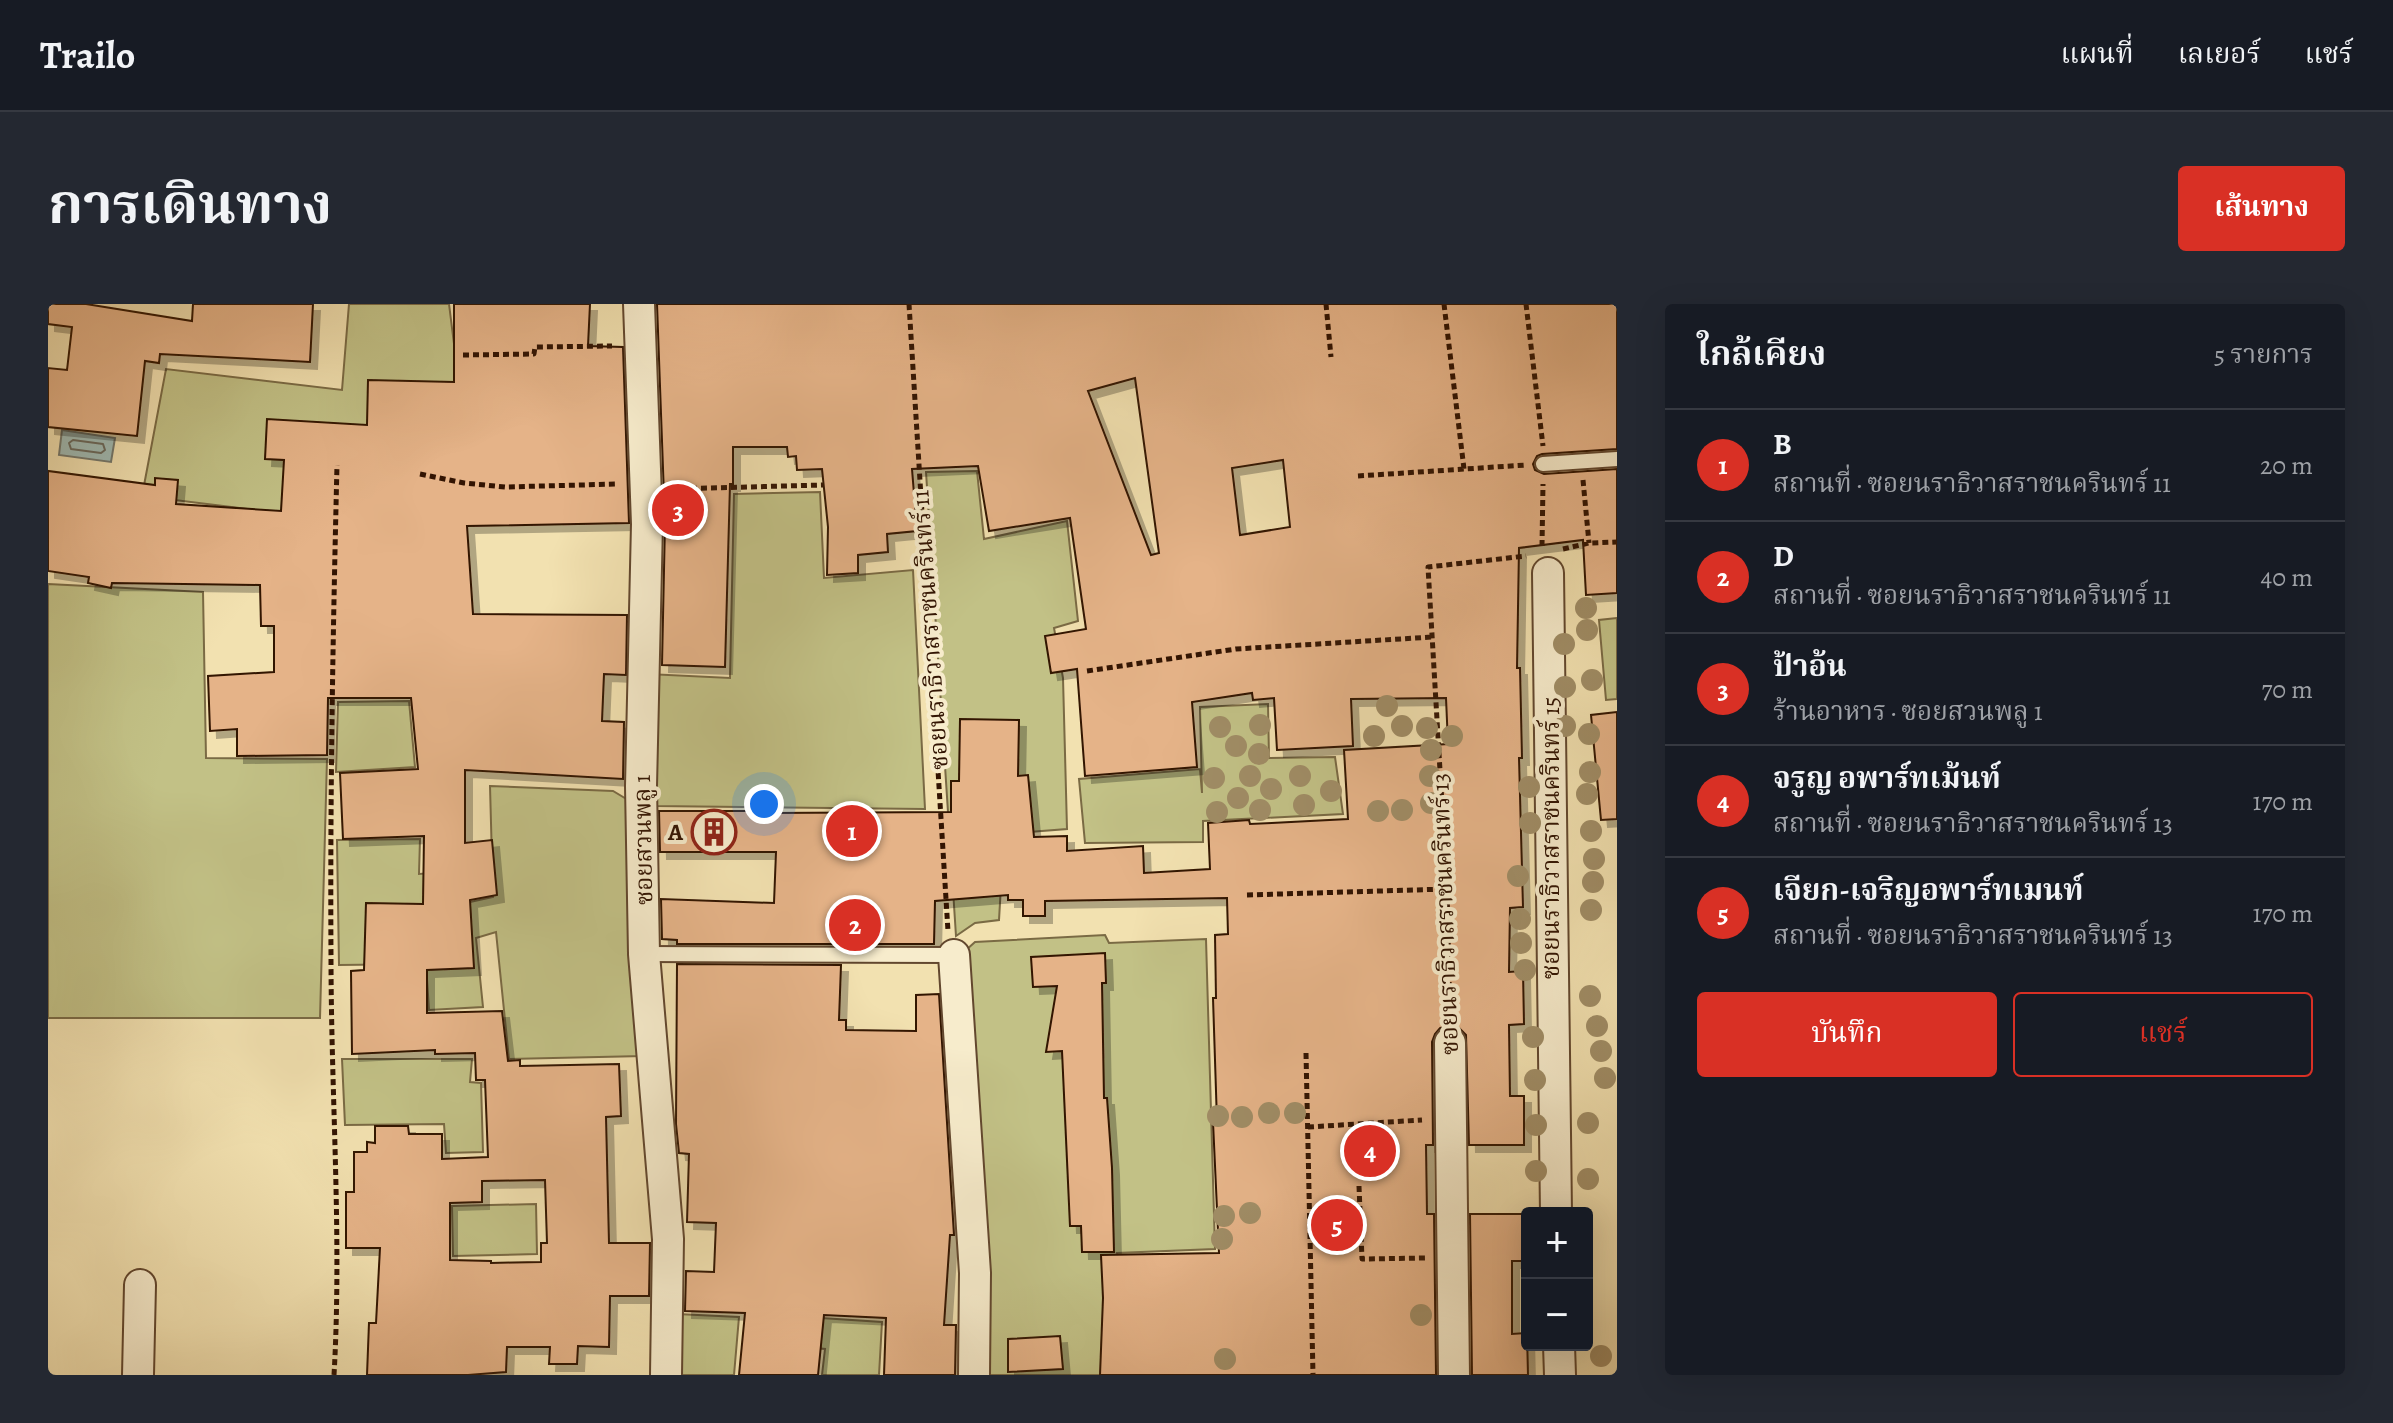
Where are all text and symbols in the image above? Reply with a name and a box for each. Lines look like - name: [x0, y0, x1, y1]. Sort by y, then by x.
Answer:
- text: Trailo: [40, 29, 135, 81]
- text: แผนที่: [2060, 35, 2134, 73]
- text: เลเยอร์: [2178, 35, 2261, 73]
- text: แชร์: [2305, 35, 2353, 73]
- text: การเดินทาง: [48, 166, 332, 242]
- button: เส้นทาง: [2178, 166, 2345, 251]
- text: ใกล้เคียง: [1697, 330, 1826, 377]
- text: 5 รายการ: [2214, 337, 2313, 372]
- text: B: [1773, 424, 1792, 464]
- text: 1: [1718, 448, 1728, 483]
- text: 20 m: [2260, 448, 2313, 483]
- text: สถานที่ · ซอยนราธิวาสราชนครินทร์ 11: [1773, 466, 2171, 501]
- pin: 3: [652, 480, 704, 540]
- street label: ซอยนราธิวาสราชนครินทร์ 11: [904, 489, 956, 771]
- text: D: [1773, 536, 1794, 576]
- text: 2: [1717, 560, 1729, 595]
- text: 40 m: [2261, 560, 2313, 595]
- text: สถานที่ · ซอยนราธิวาสราชนครินทร์ 11: [1773, 578, 2171, 613]
- text: ป้าอ้น: [1773, 646, 1847, 686]
- text: 3: [1717, 672, 1729, 707]
- text: 70 m: [2261, 672, 2313, 707]
- text: ร้านอาหาร · ซอยสวนพลู 1: [1773, 694, 2043, 729]
- street label: ซอยนราธิวาสราชนครินทร์ 15: [1535, 697, 1567, 979]
- text: จรูญ อพาร์ทเม้นท์: [1773, 758, 2001, 798]
- street label: ซอยนราธิวาสราชนครินทร์ 13: [1424, 772, 1466, 1056]
- street label: ซอยสวนพลู 1: [626, 774, 660, 906]
- your location: [744, 784, 784, 824]
- text: 4: [1717, 784, 1729, 819]
- text: 170 m: [2253, 784, 2313, 819]
- pin: 1: [826, 801, 878, 861]
- text: สถานที่ · ซอยนราธิวาสราชนครินทร์ 13: [1773, 806, 2173, 841]
- building icon: A: [690, 808, 738, 856]
- place label: A: [667, 816, 684, 848]
- text: เจียก-เจริญอพาร์ทเมนท์: [1773, 870, 2083, 910]
- pin: 2: [829, 895, 881, 955]
- text: 5: [1717, 896, 1729, 931]
- text: 170 m: [2253, 896, 2313, 931]
- text: สถานที่ · ซอยนราธิวาสราชนครินทร์ 13: [1773, 918, 2173, 953]
- button: บันทึก: [1697, 992, 1997, 1077]
- button: แชร์: [2013, 992, 2313, 1077]
- pin: 4: [1344, 1121, 1396, 1181]
- pin: 5: [1311, 1195, 1363, 1255]
- map controls: [1521, 1207, 1593, 1351]
- button: +: [1521, 1207, 1593, 1279]
- button: −: [1521, 1279, 1593, 1351]

